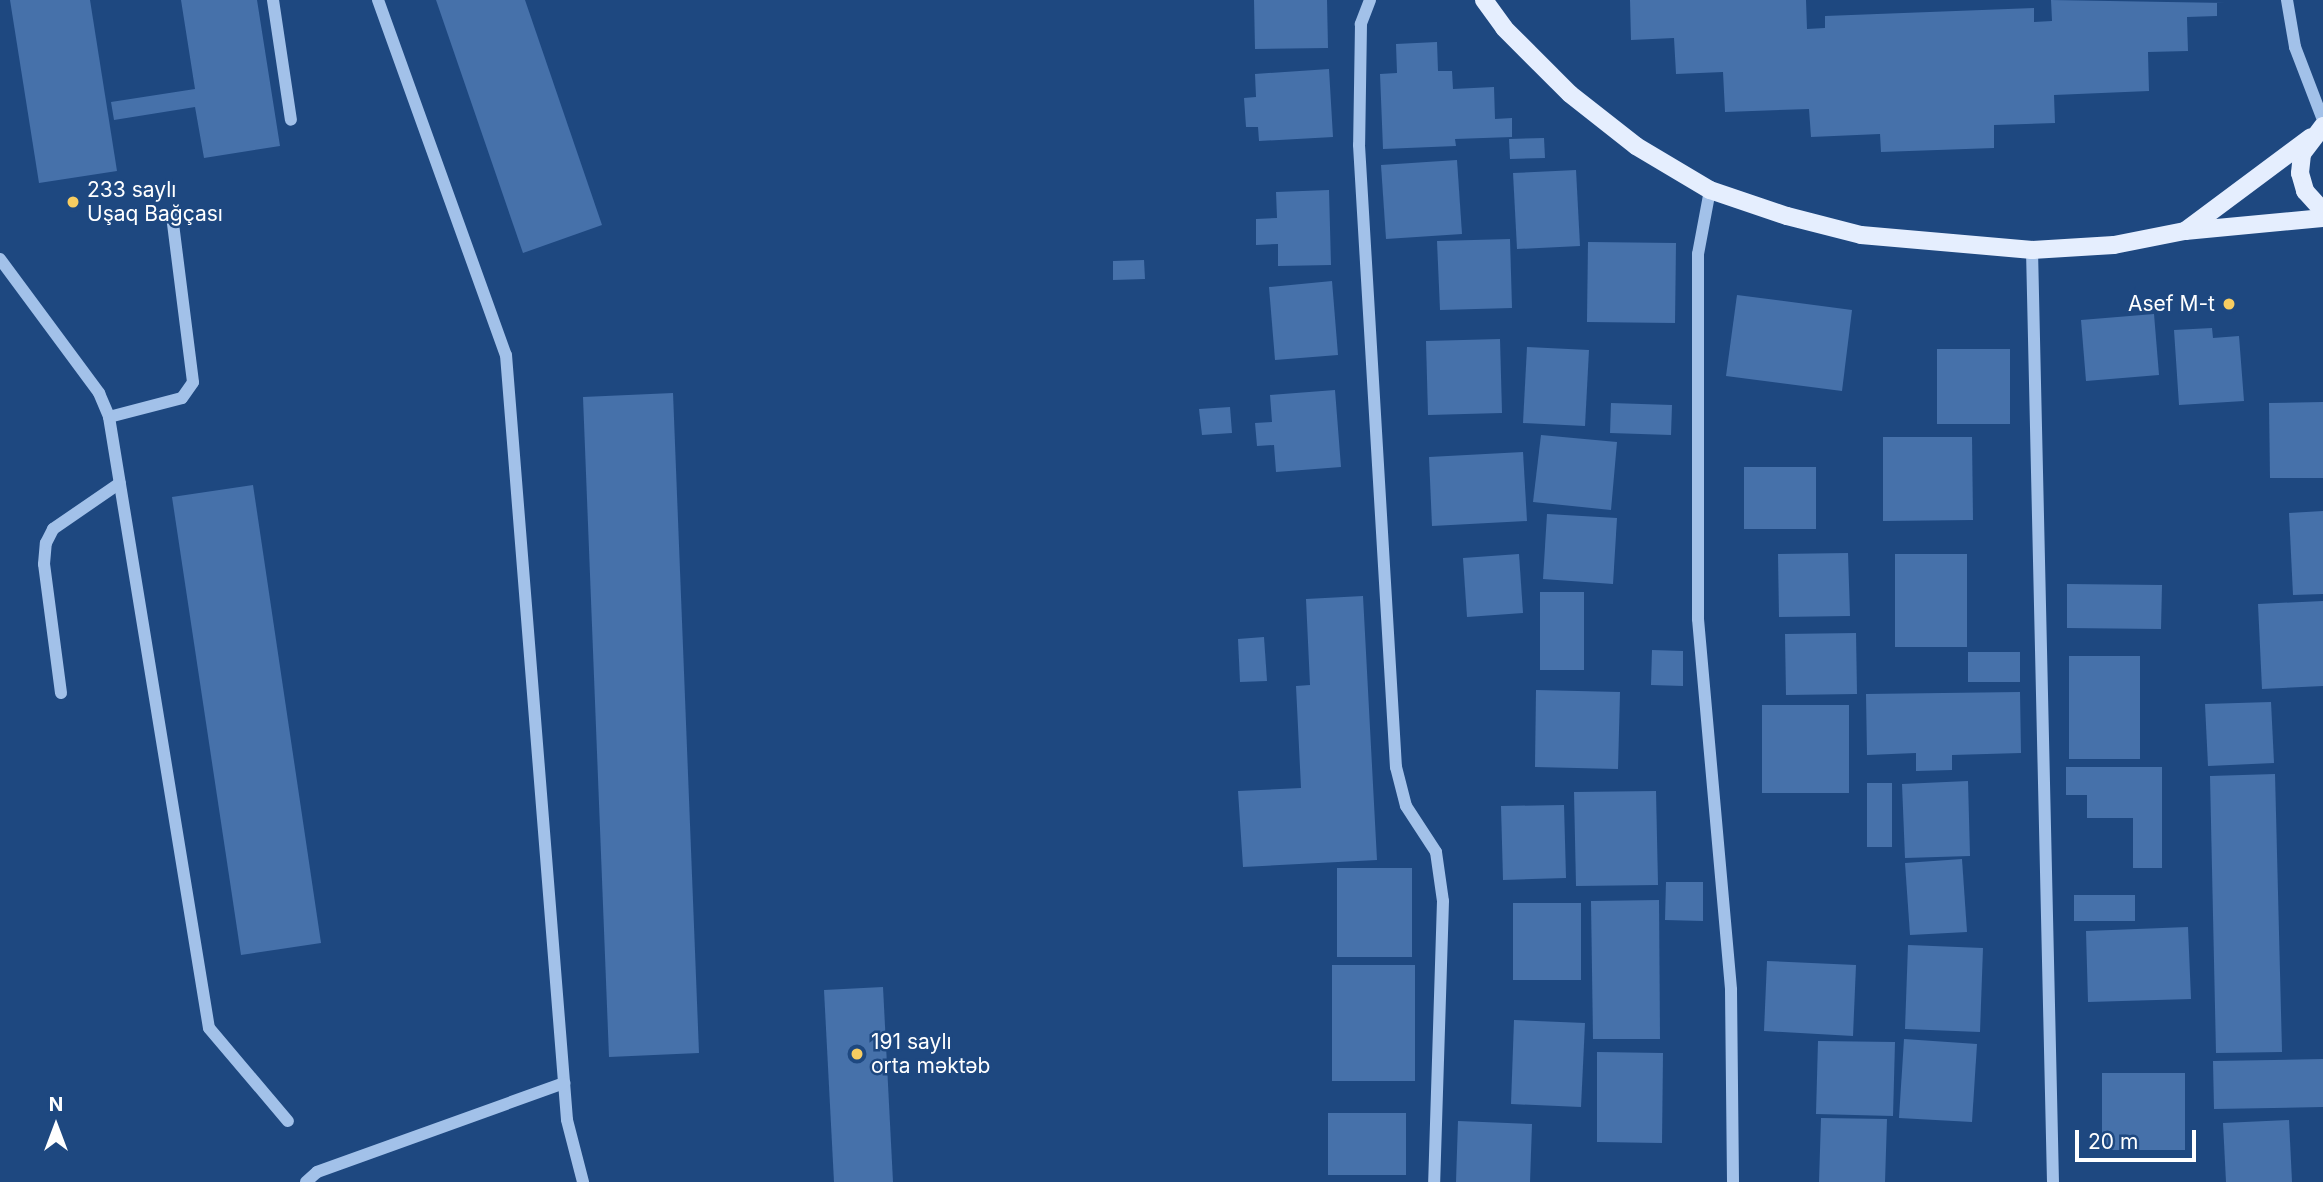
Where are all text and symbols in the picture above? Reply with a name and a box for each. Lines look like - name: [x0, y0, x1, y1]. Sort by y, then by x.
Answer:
- place label: 233 saylı Uşaq Bağçası: [87, 177, 223, 227]
- marker: 233 saylı Uşaq Bağçası: [65, 194, 81, 210]
- place label: Asef M-t: [2128, 291, 2215, 317]
- marker: Asef M-t: [2221, 296, 2237, 312]
- place label: 191 saylı orta məktəb: [871, 1029, 990, 1079]
- marker: 191 saylı orta məktəb: [849, 1046, 865, 1062]
- north arrow: [21, 1091, 91, 1161]
- text: N: [49, 1093, 63, 1116]
- scale bar: [2078, 1116, 2199, 1160]
- text: 20 m: [2088, 1129, 2138, 1154]

